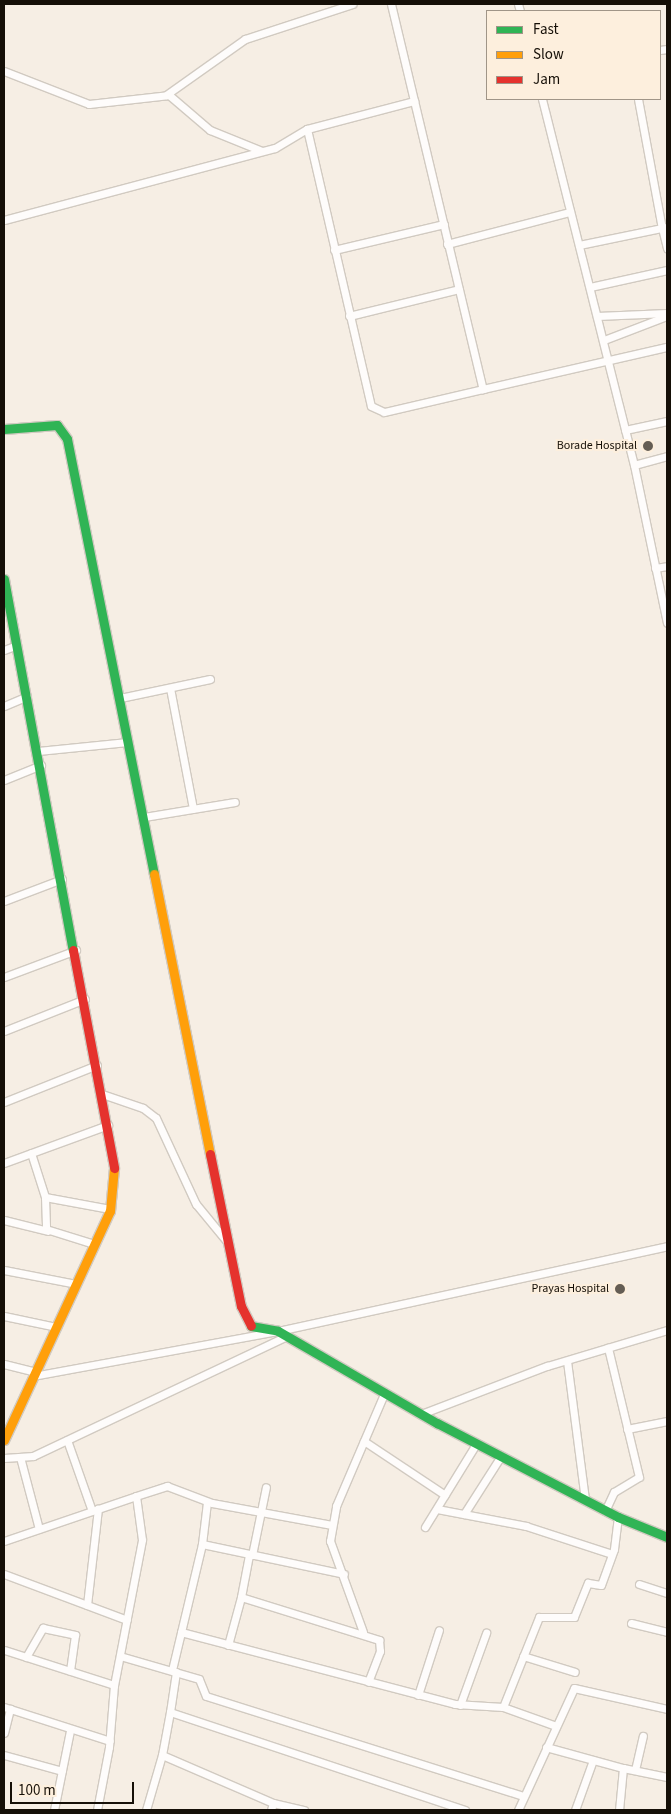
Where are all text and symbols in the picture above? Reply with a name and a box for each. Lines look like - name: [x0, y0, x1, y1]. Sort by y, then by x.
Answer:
- legend: [486, 10, 661, 100]
- text: Fast: [533, 19, 559, 40]
- text: Slow: [533, 44, 564, 65]
- text: Jam: [533, 69, 560, 90]
- place label: Borade Hospital: [557, 439, 637, 453]
- marker: Borade Hospital: [641, 439, 655, 453]
- place label: Prayas Hospital: [532, 1282, 609, 1296]
- marker: Prayas Hospital: [613, 1282, 627, 1296]
- scale bar: [12, 1772, 136, 1804]
- text: 100 m: [18, 1780, 56, 1801]

